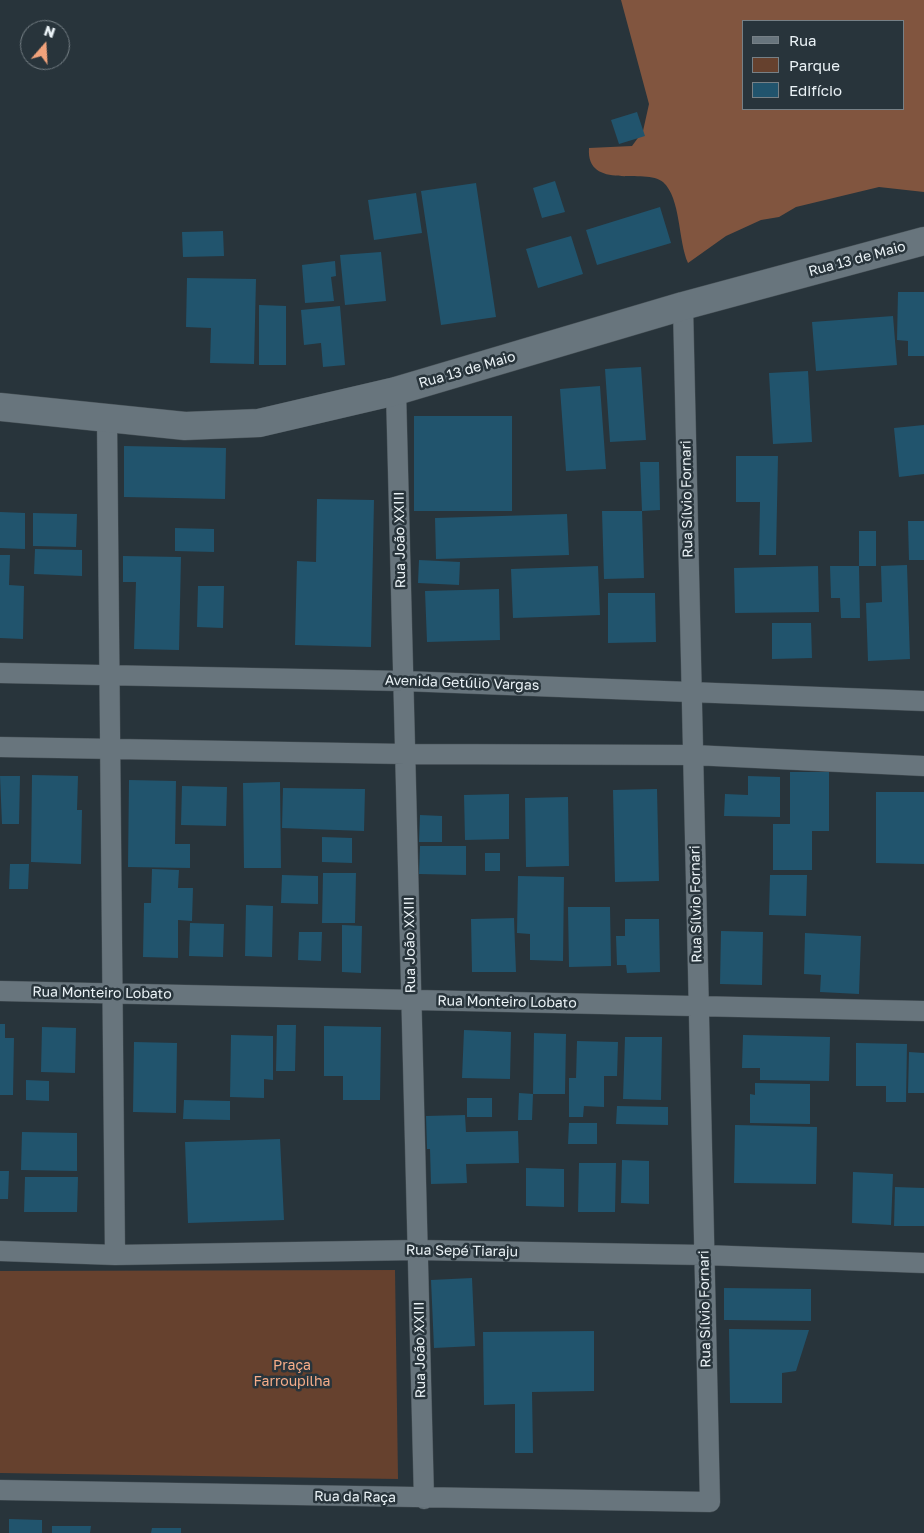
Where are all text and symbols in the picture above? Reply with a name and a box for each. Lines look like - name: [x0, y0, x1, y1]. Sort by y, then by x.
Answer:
- north arrow: [20, 20, 70, 70]
- legend: [742, 20, 904, 110]
- text: N: [42, 22, 58, 41]
- text: Rua: [789, 31, 816, 49]
- text: Parque: [789, 56, 840, 74]
- text: Edifício: [789, 81, 842, 99]
- street label: Rua 13 de Maio: [807, 238, 907, 280]
- street label: Rua 13 de Maio: [417, 348, 517, 392]
- street label: Rua Sílvio Fornari: [678, 440, 696, 558]
- street label: Rua João XXIII: [391, 491, 409, 589]
- street label: Avenida Getúlio Vargas: [385, 672, 539, 694]
- street label: Rua Sílvio Fornari: [687, 845, 705, 963]
- street label: Rua João XXIII: [401, 896, 419, 994]
- street label: Rua Monteiro Lobato: [32, 983, 172, 1003]
- street label: Rua Monteiro Lobato: [437, 992, 577, 1012]
- street label: Rua Sepé Tiaraju: [406, 1242, 518, 1260]
- street label: Rua Sílvio Fornari: [696, 1250, 714, 1368]
- street label: Rua João XXIII: [411, 1301, 429, 1399]
- park label: Praça Farroupilha: [254, 1358, 330, 1390]
- street label: Rua da Raça: [314, 1488, 396, 1506]

